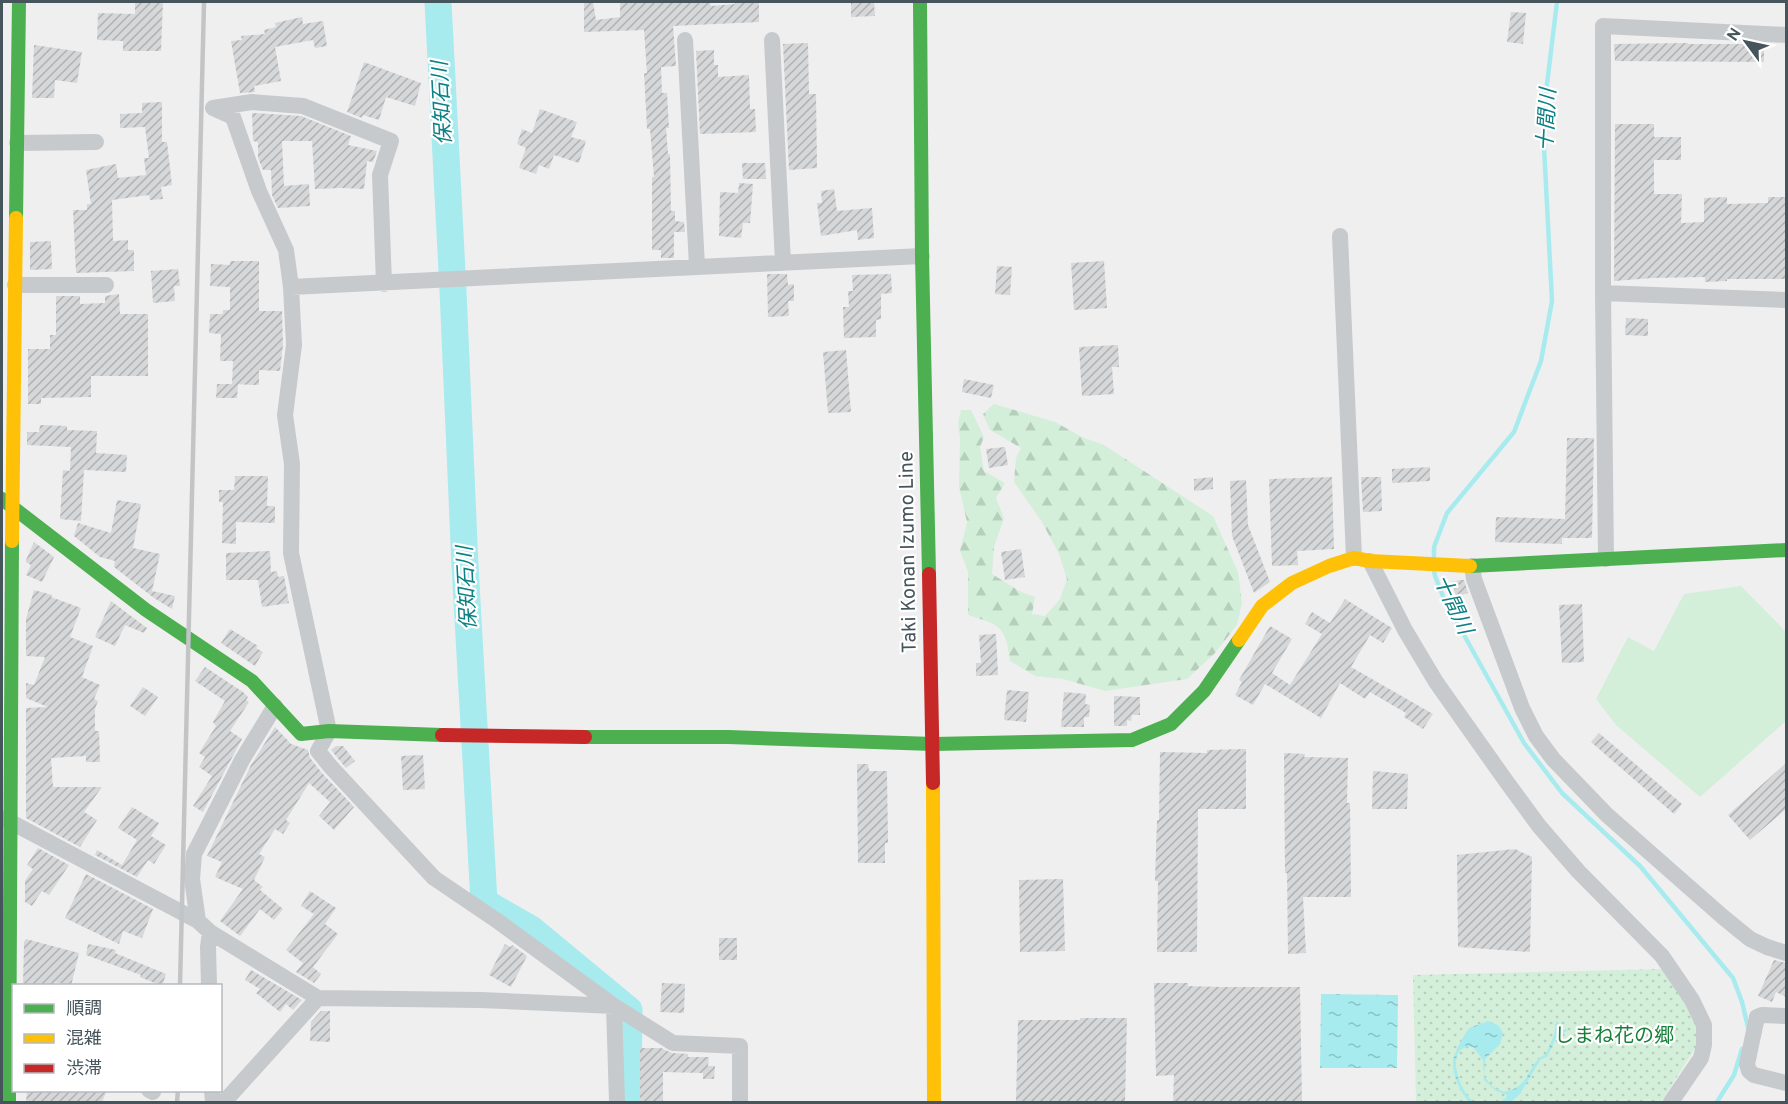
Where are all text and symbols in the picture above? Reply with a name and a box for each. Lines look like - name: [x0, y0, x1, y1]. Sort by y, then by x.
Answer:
- north arrow: [1716, 12, 1776, 72]
- text: N: [1724, 25, 1747, 45]
- water label: 保知石川: [427, 58, 459, 146]
- water label: 十間川: [1533, 86, 1563, 152]
- street label: Taki Konan Izumo Line: [894, 451, 924, 653]
- water label: 保知石川: [452, 543, 484, 631]
- water label: 十間川: [1426, 571, 1478, 641]
- legend: [12, 984, 222, 1092]
- text: 順調: [66, 998, 102, 1021]
- park label: しまね花の郷: [1554, 1024, 1674, 1050]
- text: 混雑: [66, 1028, 102, 1051]
- text: 渋滞: [66, 1058, 102, 1081]

